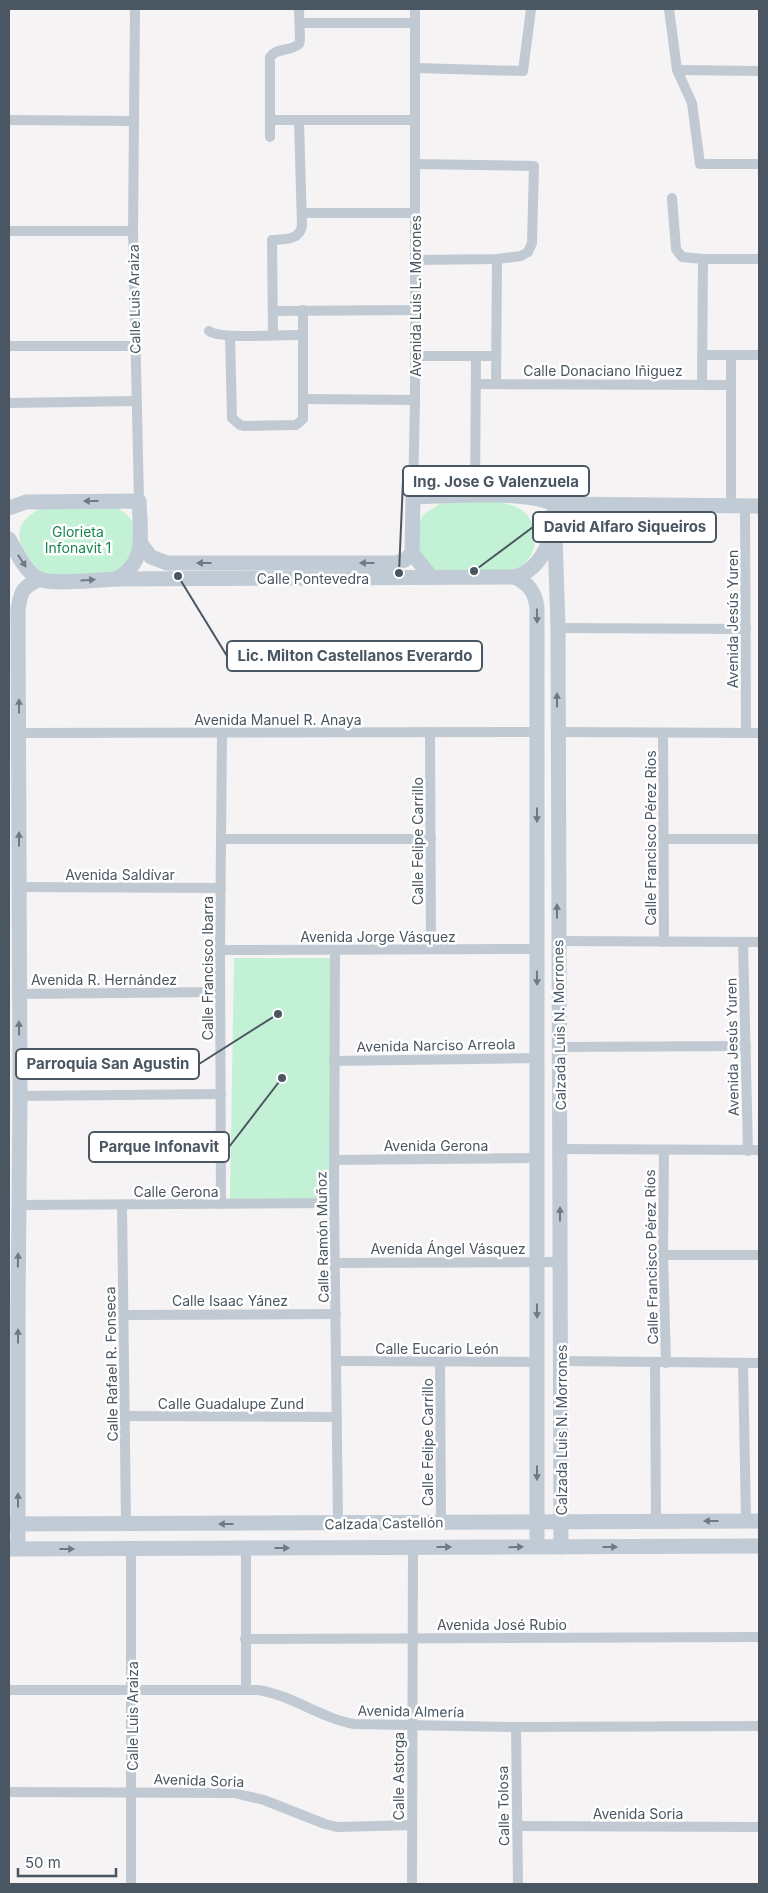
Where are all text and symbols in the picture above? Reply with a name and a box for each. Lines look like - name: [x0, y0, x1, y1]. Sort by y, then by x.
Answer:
- street label: Avenida Luis L. Morones: [407, 215, 424, 377]
- street label: Calle Luis Araiza: [125, 244, 143, 354]
- street label: Calle Donaciano Iñiguez: [523, 362, 683, 379]
- callout: Ing. Jose G Valenzuela: [403, 466, 589, 496]
- text: Ing. Jose G Valenzuela: [413, 472, 579, 491]
- one-way arrow: [82, 497, 98, 505]
- callout: David Alfaro Siqueiros: [533, 512, 716, 542]
- text: David Alfaro Siqueiros: [544, 517, 706, 536]
- park label: Glorieta Infonavit 1: [45, 523, 111, 556]
- street label: Avenida Jesús Yuren: [724, 550, 741, 688]
- one-way arrow: [17, 554, 27, 568]
- one-way arrow: [196, 559, 212, 567]
- one-way arrow: [359, 559, 375, 567]
- street label: Calle Pontevedra: [257, 570, 369, 587]
- one-way arrow: [80, 576, 96, 584]
- one-way arrow: [533, 608, 541, 624]
- callout: Lic. Milton Castellanos Everardo: [227, 641, 482, 671]
- text: Lic. Milton Castellanos Everardo: [238, 646, 472, 665]
- one-way arrow: [553, 692, 561, 708]
- one-way arrow: [14, 698, 22, 714]
- street label: Avenida Manuel R. Anaya: [194, 711, 362, 728]
- street label: Calle Francisco Pérez Ríos: [642, 750, 659, 926]
- street label: Calle Felipe Carrillo: [409, 777, 426, 905]
- one-way arrow: [533, 807, 541, 823]
- one-way arrow: [14, 830, 22, 846]
- street label: Avenida Saldívar: [65, 866, 175, 883]
- street label: Calle Francisco Ibarra: [199, 896, 216, 1040]
- one-way arrow: [553, 903, 561, 919]
- street label: Avenida Jorge Vásquez: [300, 928, 456, 945]
- street label: Calzada Luis N. Morrones: [549, 940, 569, 1110]
- one-way arrow: [533, 970, 541, 986]
- street label: Avenida R. Hernández: [31, 971, 177, 988]
- street label: Avenida Jesús Yuren: [722, 978, 742, 1116]
- one-way arrow: [15, 1019, 23, 1035]
- street label: Avenida Narciso Arreola: [356, 1035, 516, 1055]
- callout: Parroquia San Agustin: [16, 1049, 199, 1079]
- text: Parroquia San Agustin: [27, 1054, 189, 1073]
- callout: Parque Infonavit: [89, 1132, 229, 1162]
- text: Parque Infonavit: [99, 1137, 220, 1156]
- street label: Avenida Gerona: [384, 1137, 488, 1154]
- street label: Calle Francisco Pérez Ríos: [641, 1169, 661, 1345]
- street label: Calle Ramón Muñoz: [312, 1171, 332, 1303]
- street label: Calle Gerona: [133, 1183, 219, 1200]
- one-way arrow: [556, 1205, 564, 1221]
- street label: Avenida Ángel Vásquez: [370, 1240, 526, 1257]
- one-way arrow: [14, 1252, 22, 1268]
- street label: Calle Rafael R. Fonseca: [101, 1286, 121, 1442]
- street label: Calle Isaac Yánez: [172, 1292, 288, 1309]
- one-way arrow: [534, 1303, 542, 1319]
- one-way arrow: [14, 1327, 22, 1343]
- street label: Calle Eucario León: [375, 1340, 499, 1357]
- street label: Calzada Luis N. Morrones: [553, 1345, 570, 1515]
- street label: Calle Felipe Carrillo: [419, 1378, 436, 1506]
- street label: Calle Guadalupe Zund: [158, 1395, 304, 1412]
- one-way arrow: [533, 1465, 541, 1481]
- one-way arrow: [14, 1492, 22, 1508]
- street label: Calzada Castellón: [324, 1513, 444, 1533]
- one-way arrow: [702, 1517, 718, 1525]
- one-way arrow: [218, 1520, 234, 1528]
- one-way arrow: [437, 1543, 453, 1551]
- one-way arrow: [508, 1543, 524, 1551]
- one-way arrow: [602, 1543, 618, 1551]
- one-way arrow: [274, 1544, 290, 1552]
- one-way arrow: [59, 1545, 75, 1553]
- street label: Avenida José Rubio: [437, 1616, 567, 1633]
- street label: Calle Luis Araiza: [124, 1661, 141, 1771]
- street label: Avenida Almería: [358, 1702, 464, 1720]
- street label: Calle Astorga: [390, 1732, 407, 1820]
- street label: Calle Tolosa: [494, 1766, 512, 1846]
- street label: Avenida Soria: [153, 1770, 245, 1790]
- street label: Avenida Soria: [593, 1805, 683, 1822]
- scale bar: [18, 1846, 115, 1878]
- text: 50 m: [25, 1853, 61, 1872]

